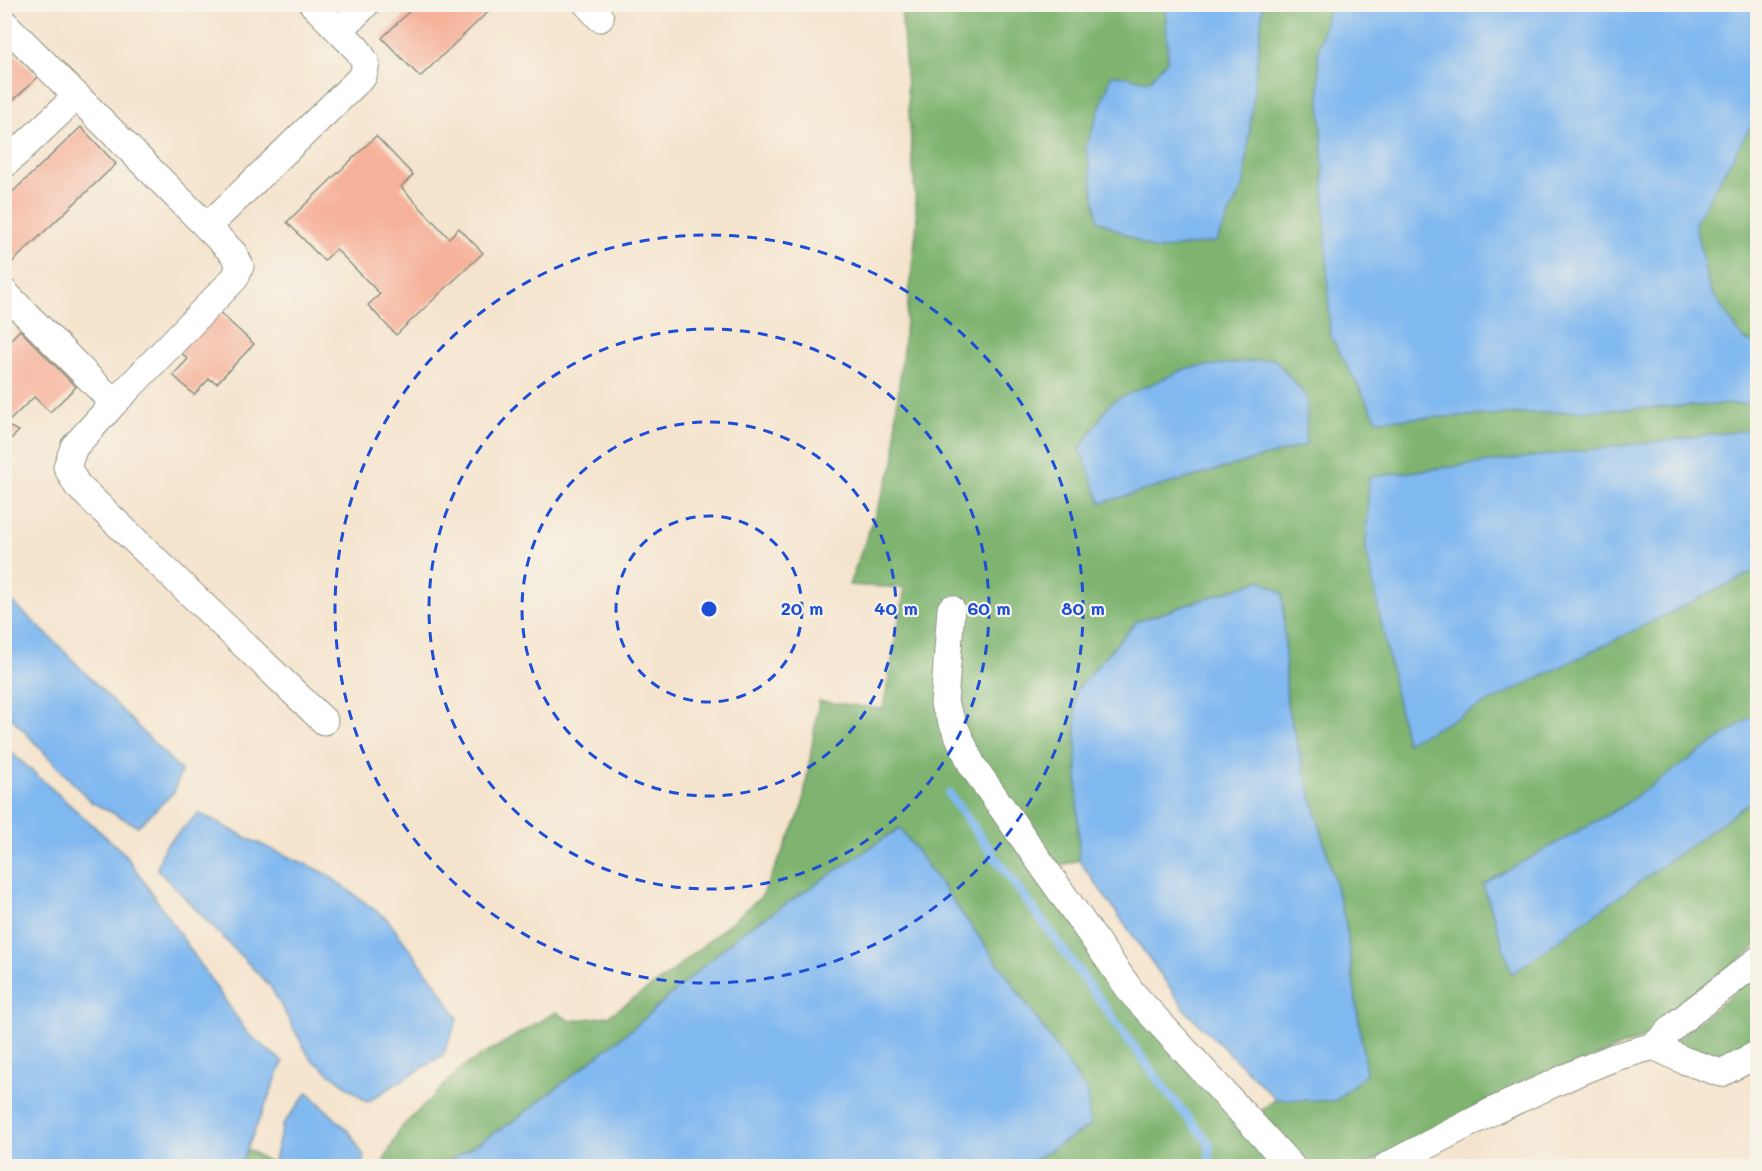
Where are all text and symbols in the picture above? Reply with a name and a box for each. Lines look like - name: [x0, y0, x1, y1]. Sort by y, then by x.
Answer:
- text: 20 m: [781, 596, 823, 620]
- text: 40 m: [874, 596, 918, 620]
- text: 60 m: [967, 596, 1011, 620]
- text: 80 m: [1061, 596, 1105, 620]
- centre of rings: [699, 599, 719, 619]

